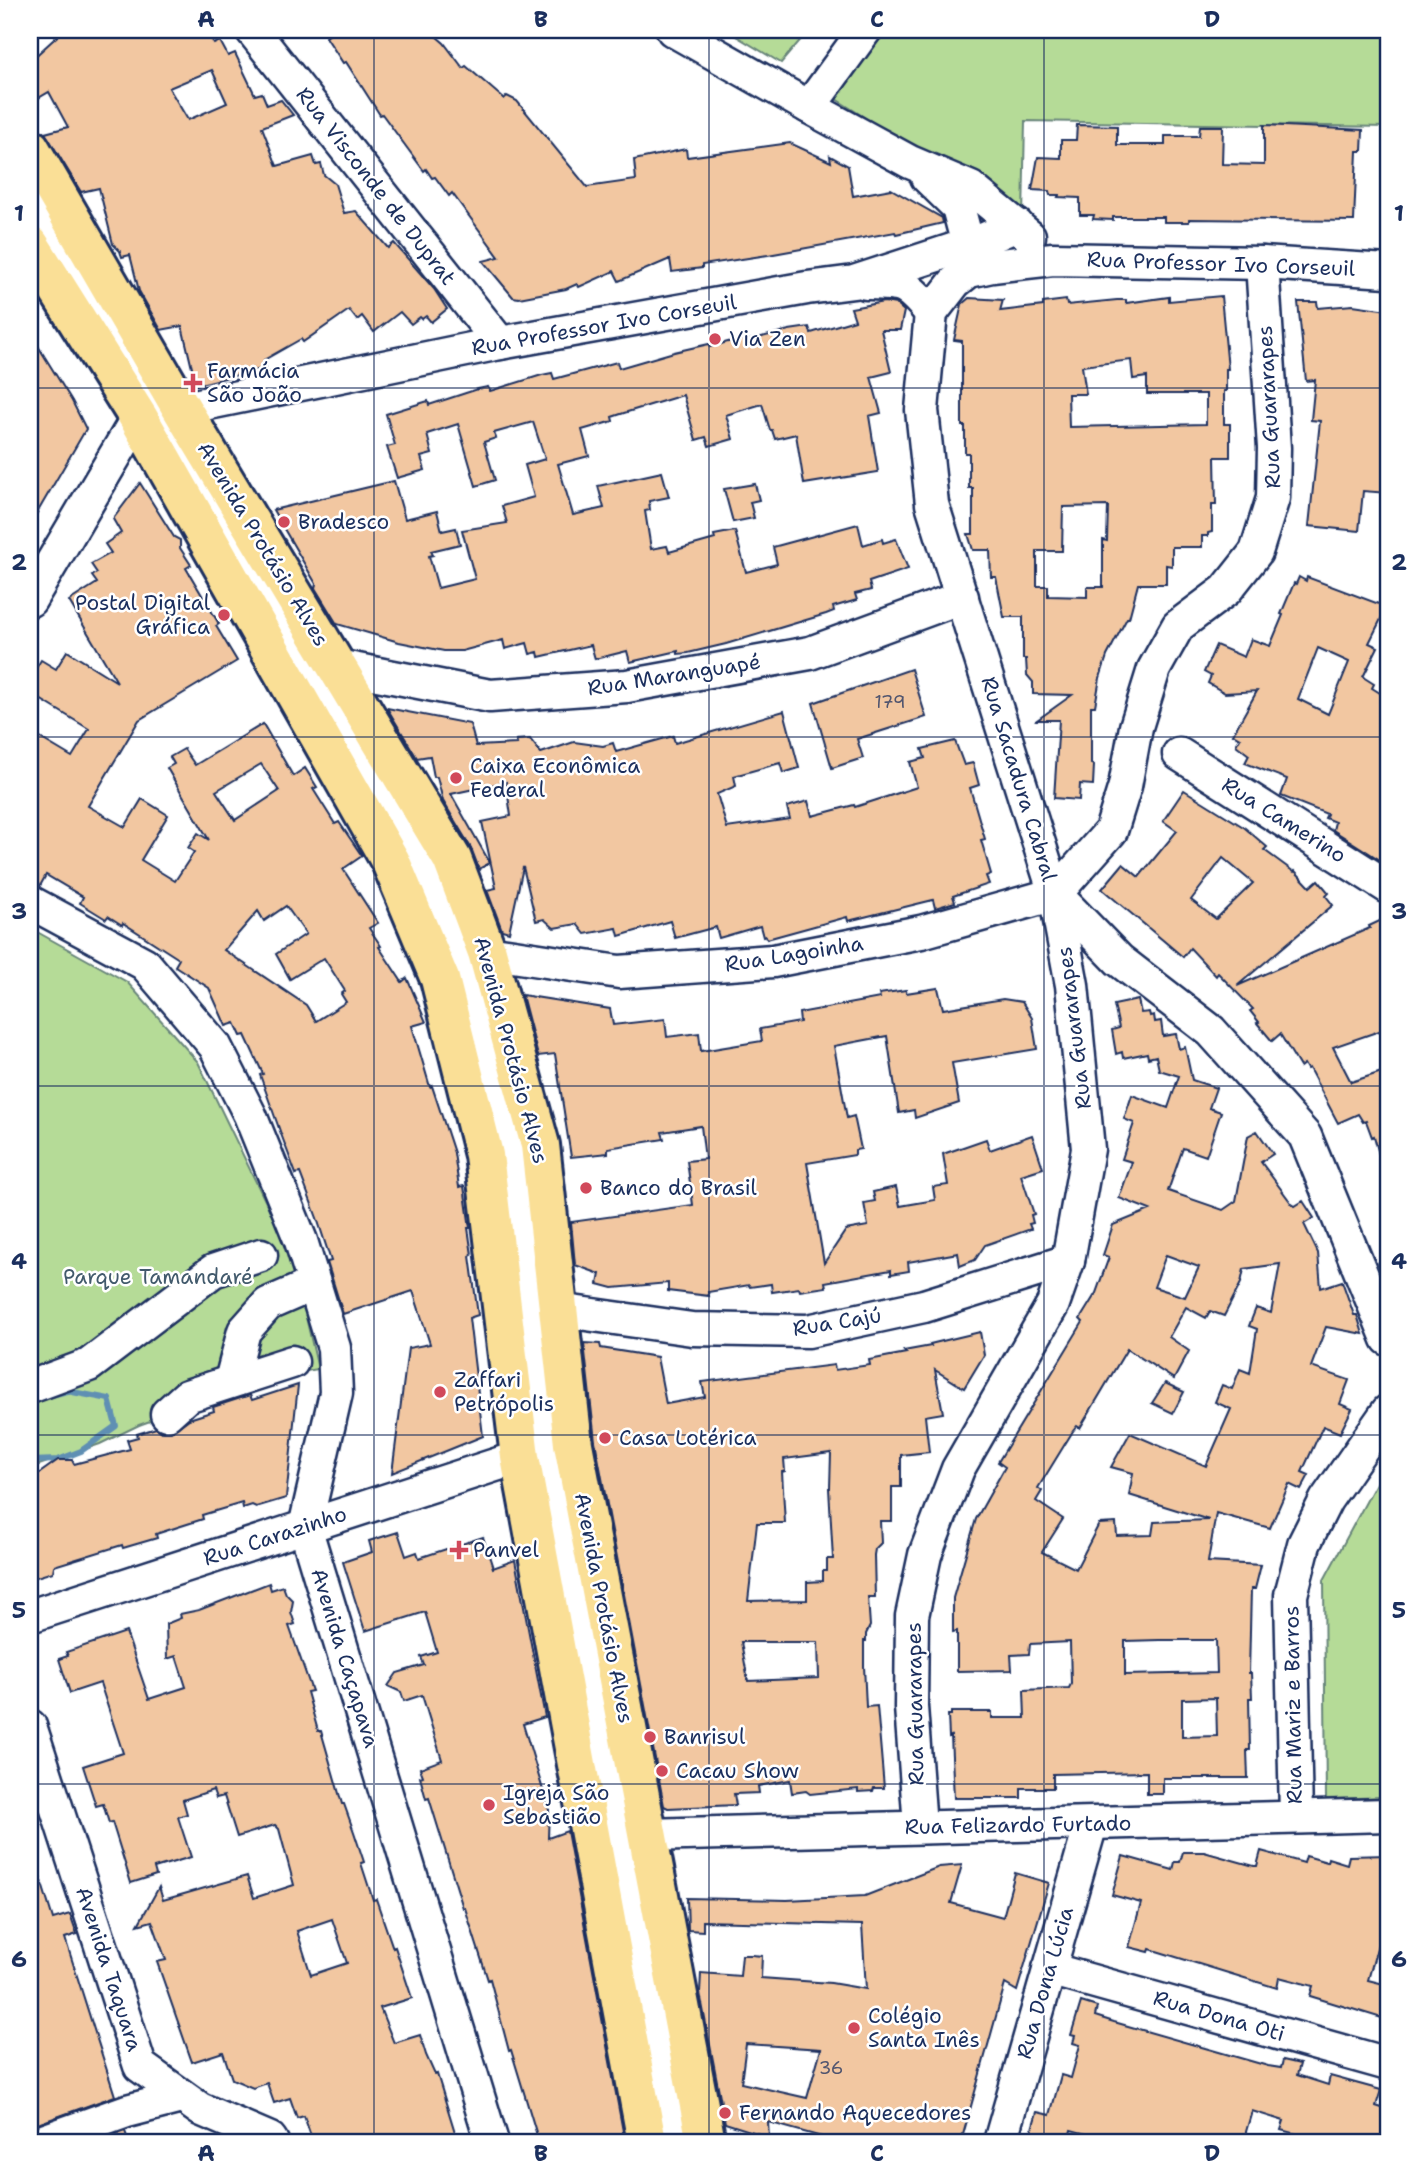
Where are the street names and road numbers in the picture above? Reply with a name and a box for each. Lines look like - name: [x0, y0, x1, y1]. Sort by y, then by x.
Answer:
- street label: Rua Visconde de Duprat: [290, 81, 462, 291]
- street label: Rua Professor Ivo Corseuil: [1086, 245, 1356, 283]
- street label: Rua Professor Ivo Corseuil: [469, 288, 739, 362]
- street label: Rua Guararapes: [1251, 325, 1287, 489]
- street label: Avenida Protásio Alves: [191, 437, 335, 651]
- street label: Rua Maranguapé: [586, 648, 762, 702]
- street label: Rua Sacadura Cabral: [974, 673, 1064, 886]
- street label: Rua Camerino: [1217, 771, 1351, 869]
- street label: Rua Lagoinha: [723, 929, 865, 979]
- street label: Avenida Protásio Alves: [467, 933, 555, 1167]
- street label: Rua Guararapes: [1050, 945, 1098, 1111]
- street label: Rua Cajú: [791, 1301, 883, 1343]
- street label: Avenida Protásio Alves: [568, 1491, 640, 1725]
- street label: Rua Carazinho: [200, 1500, 350, 1572]
- street label: Avenida Caçapava: [304, 1565, 386, 1751]
- street label: Rua Mariz e Barros: [1277, 1606, 1309, 1804]
- street label: Rua Guararapes: [900, 1622, 930, 1786]
- street label: Rua Felizardo Furtado: [905, 1809, 1131, 1841]
- street label: Avenida Taquara: [69, 1883, 149, 2055]
- street label: Rua Dona Lúcia: [1010, 1904, 1080, 2062]
- street label: Rua Dona Oti: [1150, 1984, 1288, 2048]

